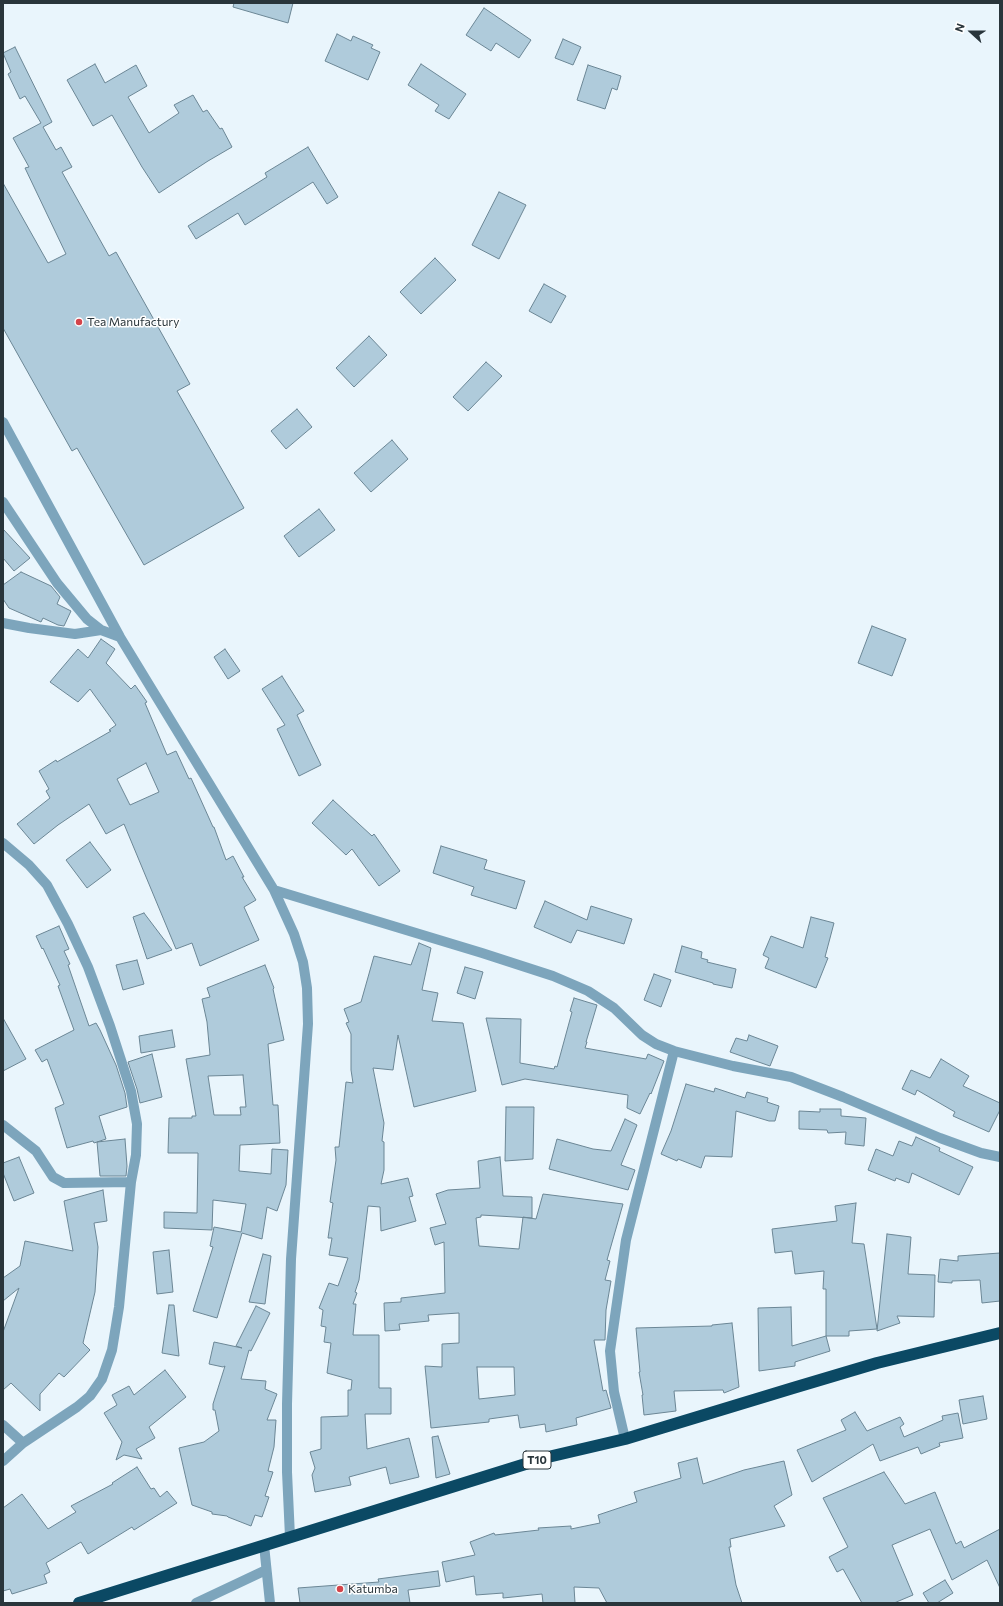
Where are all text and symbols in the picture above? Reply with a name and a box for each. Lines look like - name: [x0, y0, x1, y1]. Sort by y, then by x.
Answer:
- north arrow: [951, 12, 991, 52]
- text: N: [952, 21, 967, 34]
- place label: Tea Manufactury: [87, 315, 179, 329]
- marker: Tea Manufactury: [74, 317, 84, 327]
- road number: T10: [523, 1451, 551, 1469]
- place label: Katumba: [348, 1582, 398, 1596]
- marker: Katumba: [335, 1584, 345, 1594]

